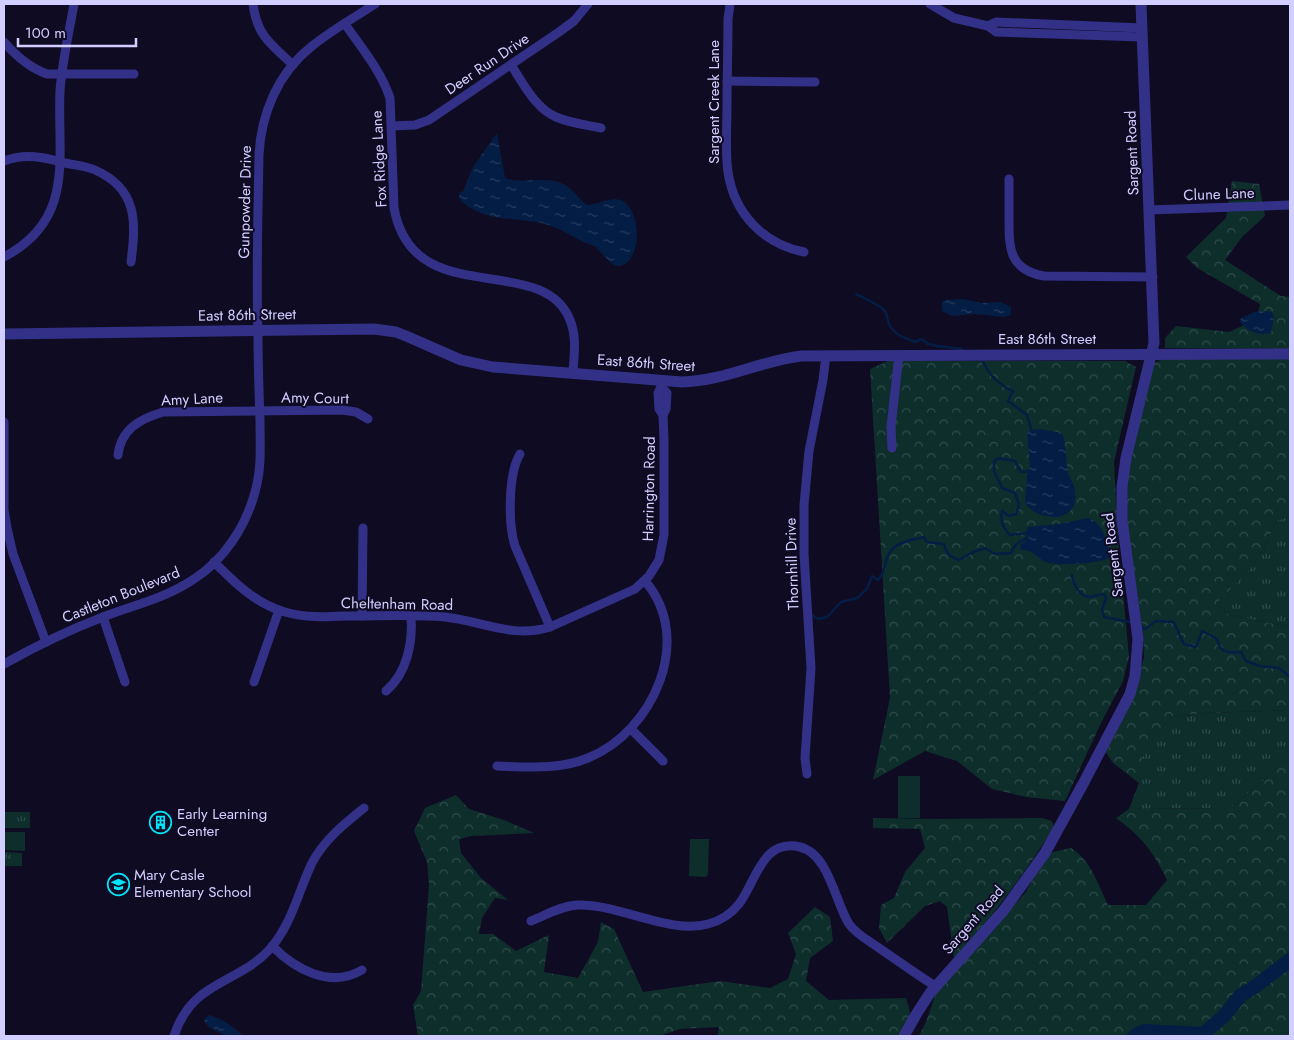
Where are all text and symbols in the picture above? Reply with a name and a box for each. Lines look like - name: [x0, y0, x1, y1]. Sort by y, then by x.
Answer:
- scale bar: [18, 15, 135, 47]
- text: 100 m: [25, 22, 66, 44]
- street label: Deer Run Drive: [441, 28, 534, 100]
- street label: Sargent Creek Lane: [703, 40, 725, 164]
- street label: Fox Ridge Lane: [365, 110, 393, 208]
- street label: Sargent Road: [1120, 110, 1144, 196]
- street label: Gunpowder Drive: [233, 145, 257, 259]
- street label: Clune Lane: [1183, 182, 1255, 206]
- street label: East 86th Street: [198, 303, 297, 327]
- street label: East 86th Street: [998, 328, 1096, 350]
- street label: East 86th Street: [596, 349, 696, 377]
- street label: Amy Lane: [160, 386, 224, 412]
- street label: Amy Court: [281, 386, 349, 410]
- street label: Harrington Road: [637, 436, 661, 542]
- street label: Sargent Road: [1097, 511, 1129, 599]
- street label: Thornhill Drive: [779, 517, 805, 611]
- street label: Castleton Boulevard: [59, 561, 183, 629]
- street label: Cheltenham Road: [341, 592, 453, 616]
- place label: Early Learning Center: [177, 803, 267, 842]
- building icon: Early Learning Center: [149, 811, 173, 835]
- place label: Mary Casle Elementary School: [134, 864, 251, 903]
- school or university icon: Mary Casle Elementary School: [106, 872, 130, 896]
- street label: Sargent Road: [937, 881, 1009, 959]

